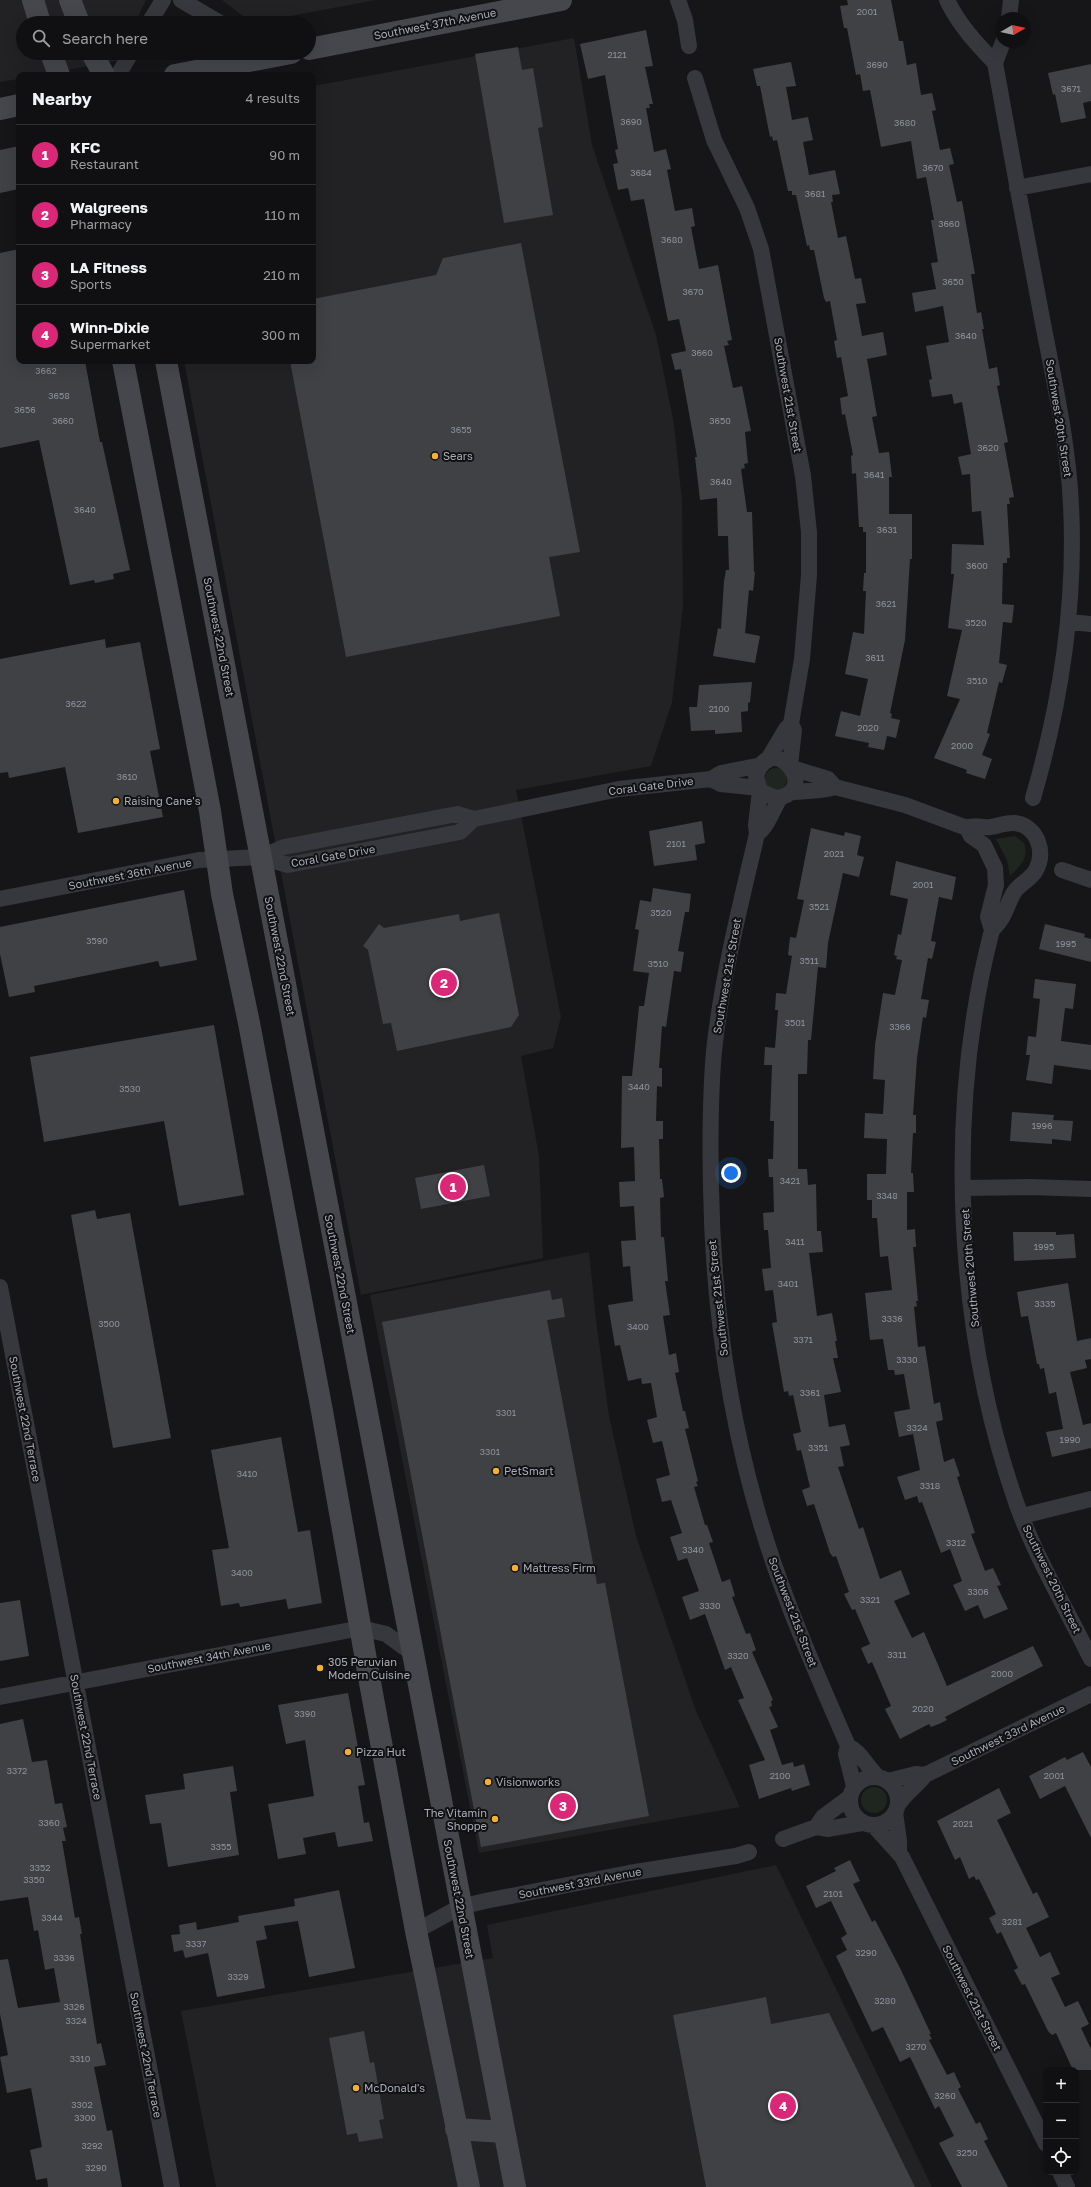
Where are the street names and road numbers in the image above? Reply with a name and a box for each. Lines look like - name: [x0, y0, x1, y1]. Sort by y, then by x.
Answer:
- street label: Southwest 37th Avenue: [373, 5, 497, 42]
- street label: Southwest 21st Street: [772, 336, 805, 454]
- street label: Southwest 20th Street: [1044, 358, 1075, 478]
- street label: Southwest 22nd Street: [202, 576, 237, 698]
- street label: Coral Gate Drive: [608, 774, 694, 797]
- street label: Coral Gate Drive: [290, 842, 376, 869]
- street label: Southwest 36th Avenue: [67, 855, 193, 892]
- street label: Southwest 22nd Street: [263, 895, 298, 1017]
- street label: Southwest 21st Street: [710, 917, 743, 1035]
- street label: Southwest 20th Street: [958, 1208, 981, 1328]
- street label: Southwest 22nd Street: [323, 1213, 358, 1335]
- street label: Southwest 21st Street: [705, 1239, 730, 1357]
- street label: Southwest 22nd Terrace: [7, 1355, 44, 1483]
- street label: Southwest 20th Street: [1020, 1522, 1084, 1635]
- street label: Southwest 21st Street: [766, 1555, 820, 1669]
- street label: Southwest 34th Avenue: [146, 1638, 272, 1675]
- street label: Southwest 22nd Terrace: [68, 1673, 105, 1801]
- street label: Southwest 33rd Avenue: [949, 1701, 1067, 1768]
- street label: Southwest 22nd Street: [442, 1838, 477, 1960]
- street label: Southwest 33rd Avenue: [517, 1864, 642, 1901]
- street label: Southwest 21st Street: [940, 1943, 1005, 2053]
- street label: Southwest 22nd Terrace: [128, 1991, 165, 2119]

